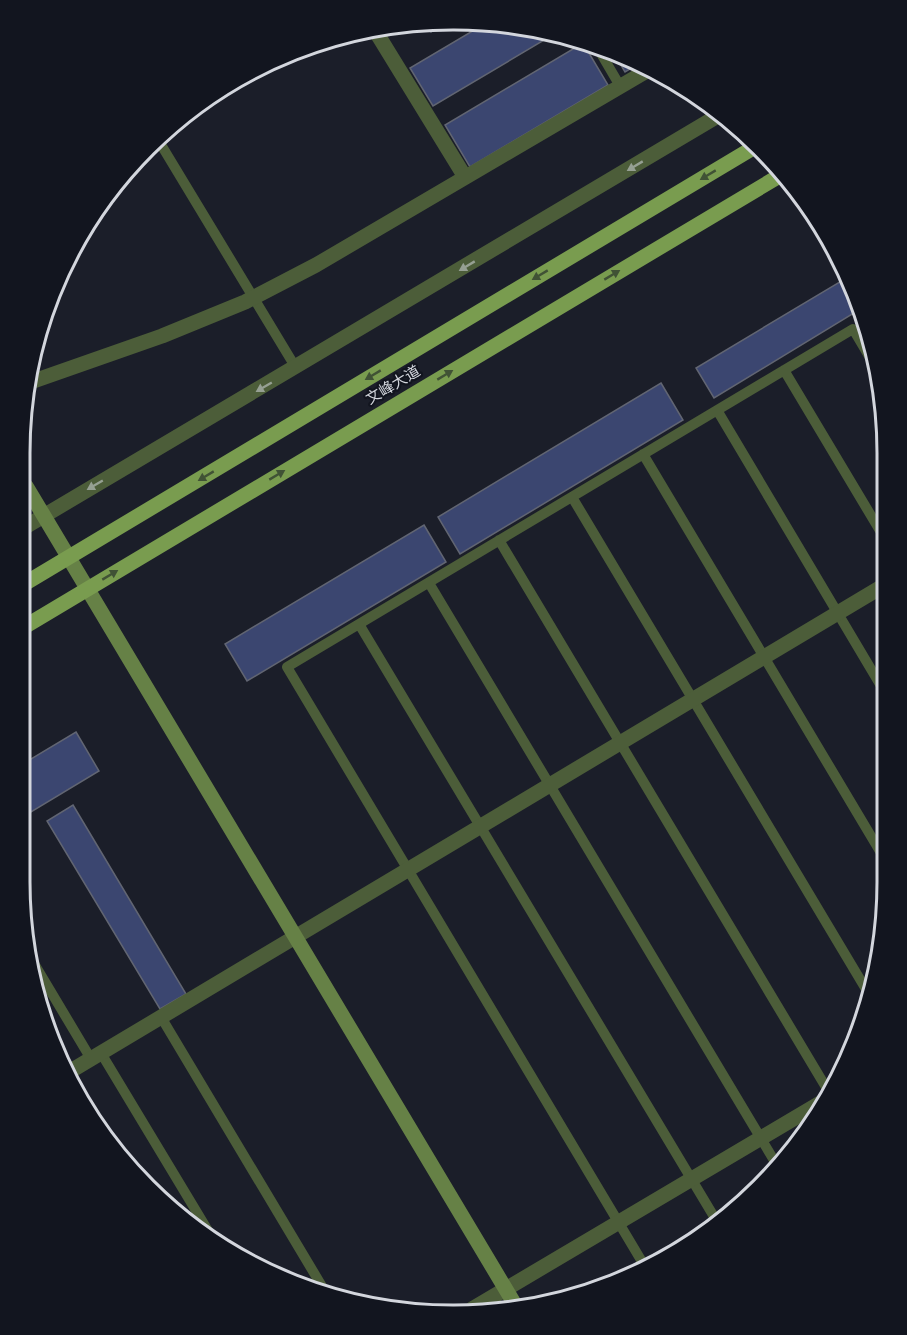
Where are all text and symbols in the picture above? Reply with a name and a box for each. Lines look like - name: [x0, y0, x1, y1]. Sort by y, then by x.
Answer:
- one-way arrow: [627, 160, 643, 171]
- one-way arrow: [700, 169, 716, 180]
- one-way arrow: [459, 260, 475, 271]
- one-way arrow: [531, 270, 548, 280]
- one-way arrow: [604, 270, 620, 281]
- street label: 文峰大道: [363, 362, 423, 408]
- one-way arrow: [365, 370, 381, 381]
- one-way arrow: [437, 370, 453, 381]
- one-way arrow: [255, 381, 272, 391]
- one-way arrow: [198, 470, 214, 481]
- one-way arrow: [269, 470, 286, 480]
- one-way arrow: [87, 480, 103, 491]
- one-way arrow: [102, 570, 119, 580]

